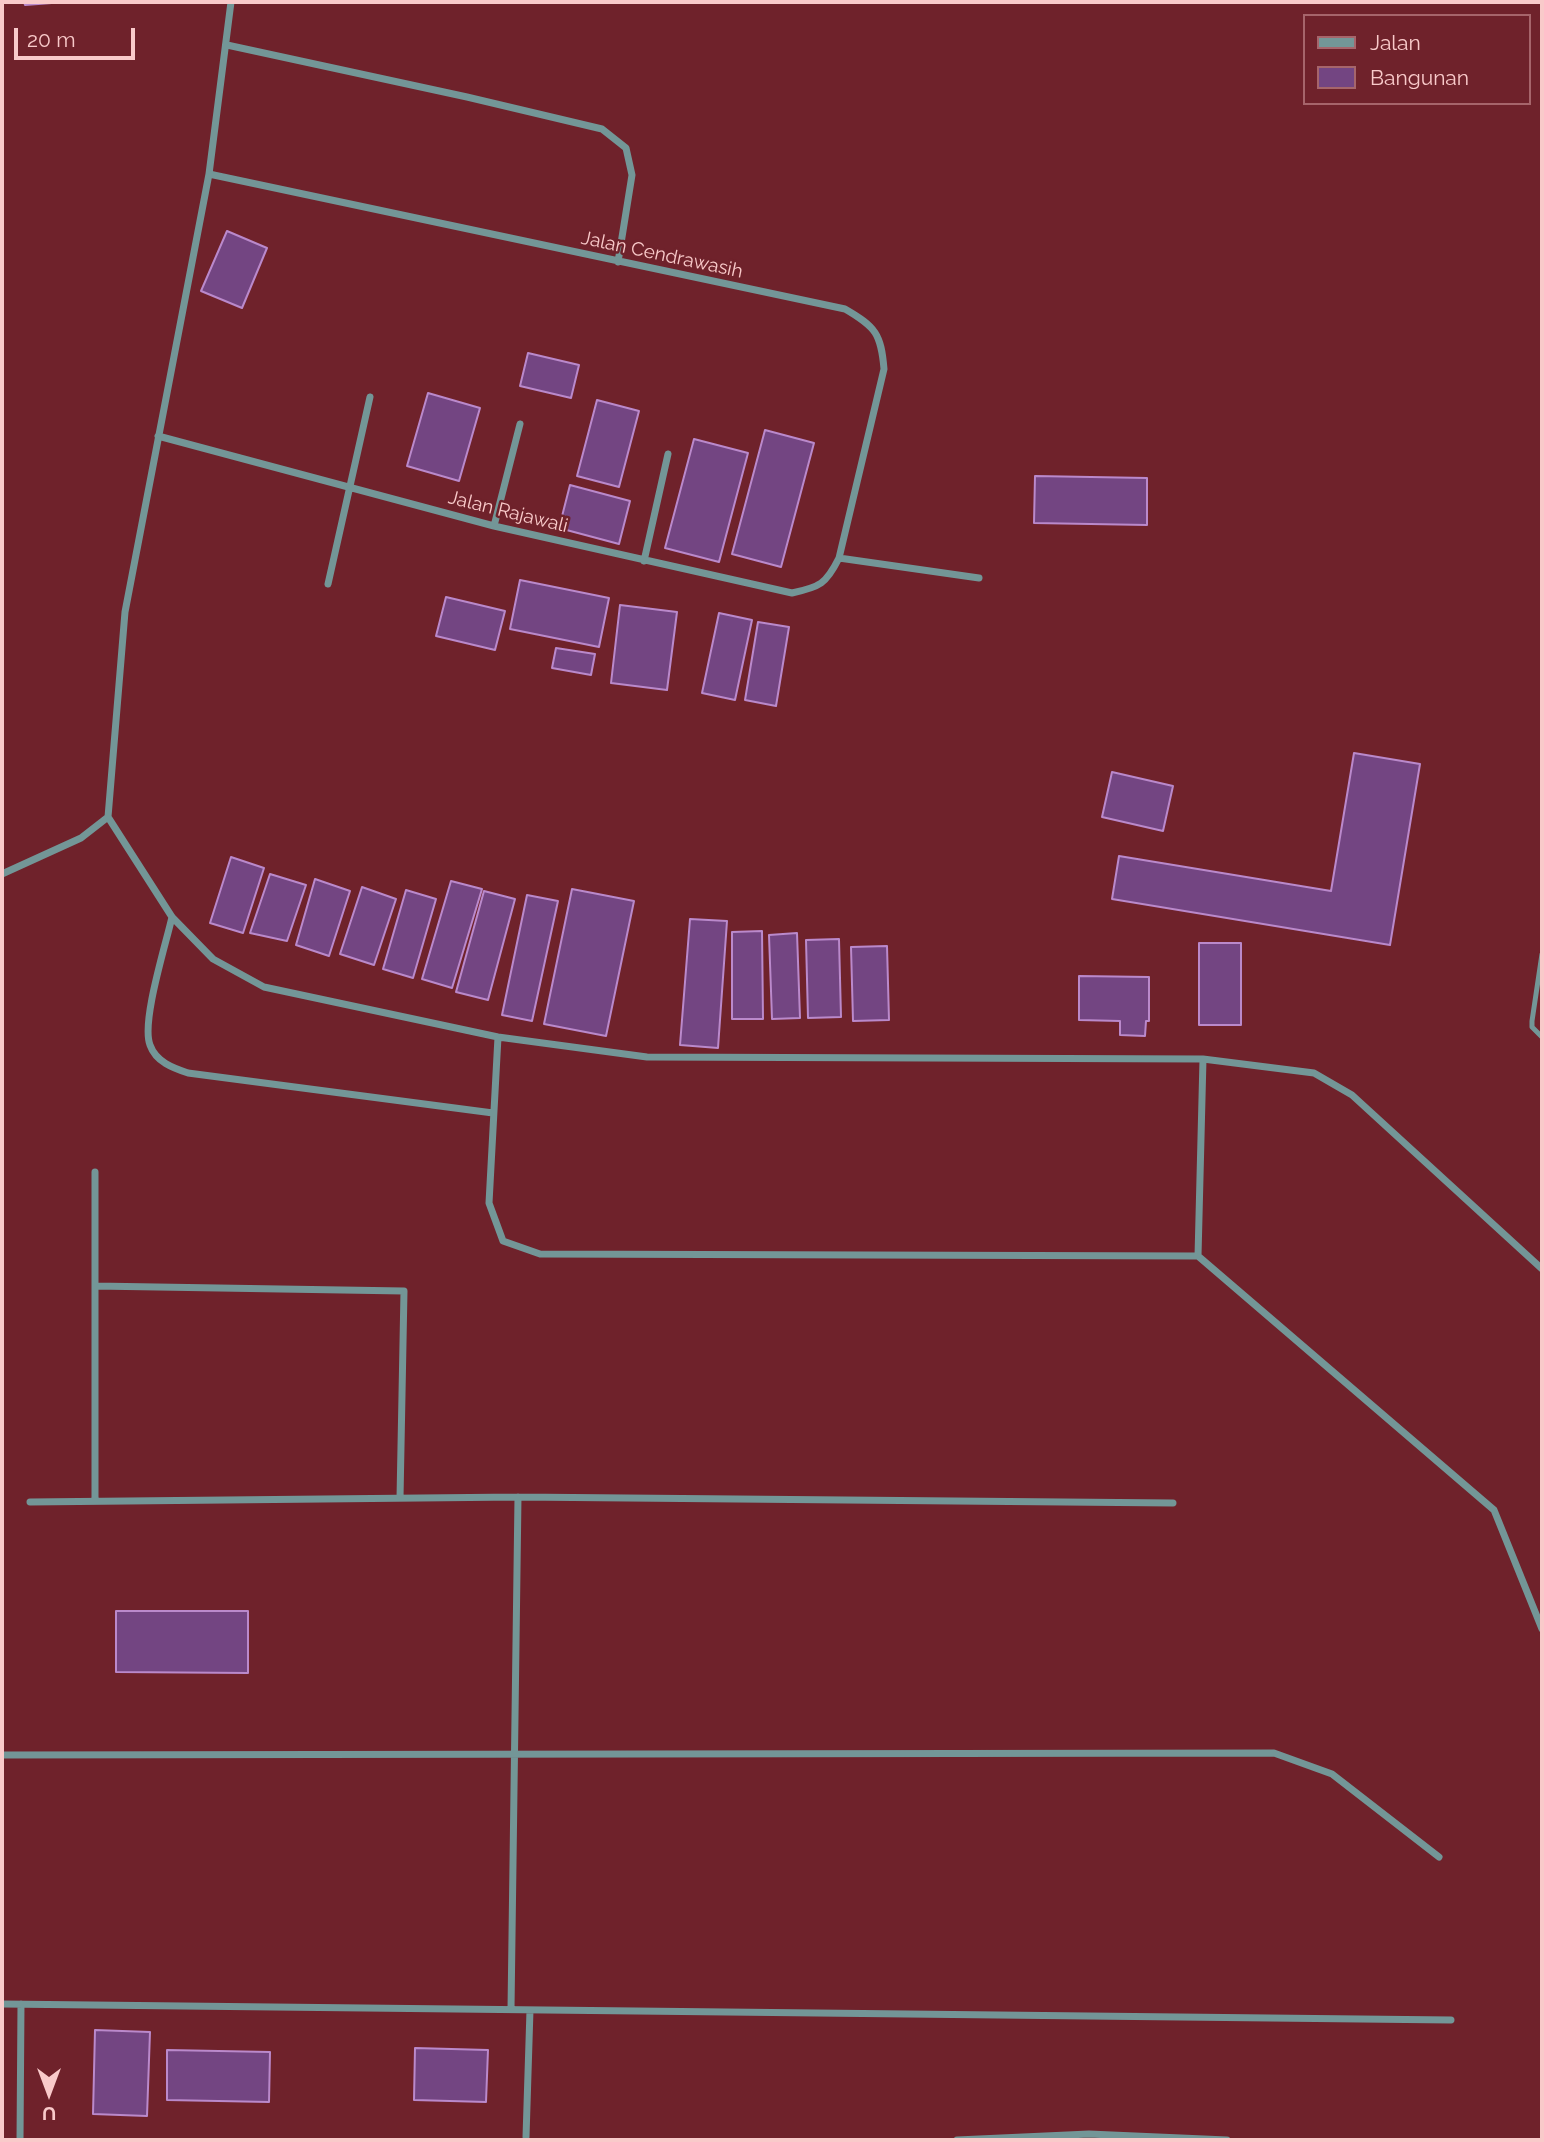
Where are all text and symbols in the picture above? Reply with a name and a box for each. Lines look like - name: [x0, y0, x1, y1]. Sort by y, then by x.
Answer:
- scale bar: [18, 14, 138, 58]
- legend: [1302, 14, 1530, 105]
- text: 20 m: [27, 27, 75, 52]
- text: Jalan: [1370, 30, 1421, 55]
- text: Bangunan: [1370, 65, 1469, 90]
- street label: Jalan Cendrawasih: [579, 227, 745, 283]
- street label: Jalan Rajawali: [446, 486, 570, 538]
- north arrow: [14, 2058, 84, 2128]
- text: U: [42, 2103, 56, 2125]

